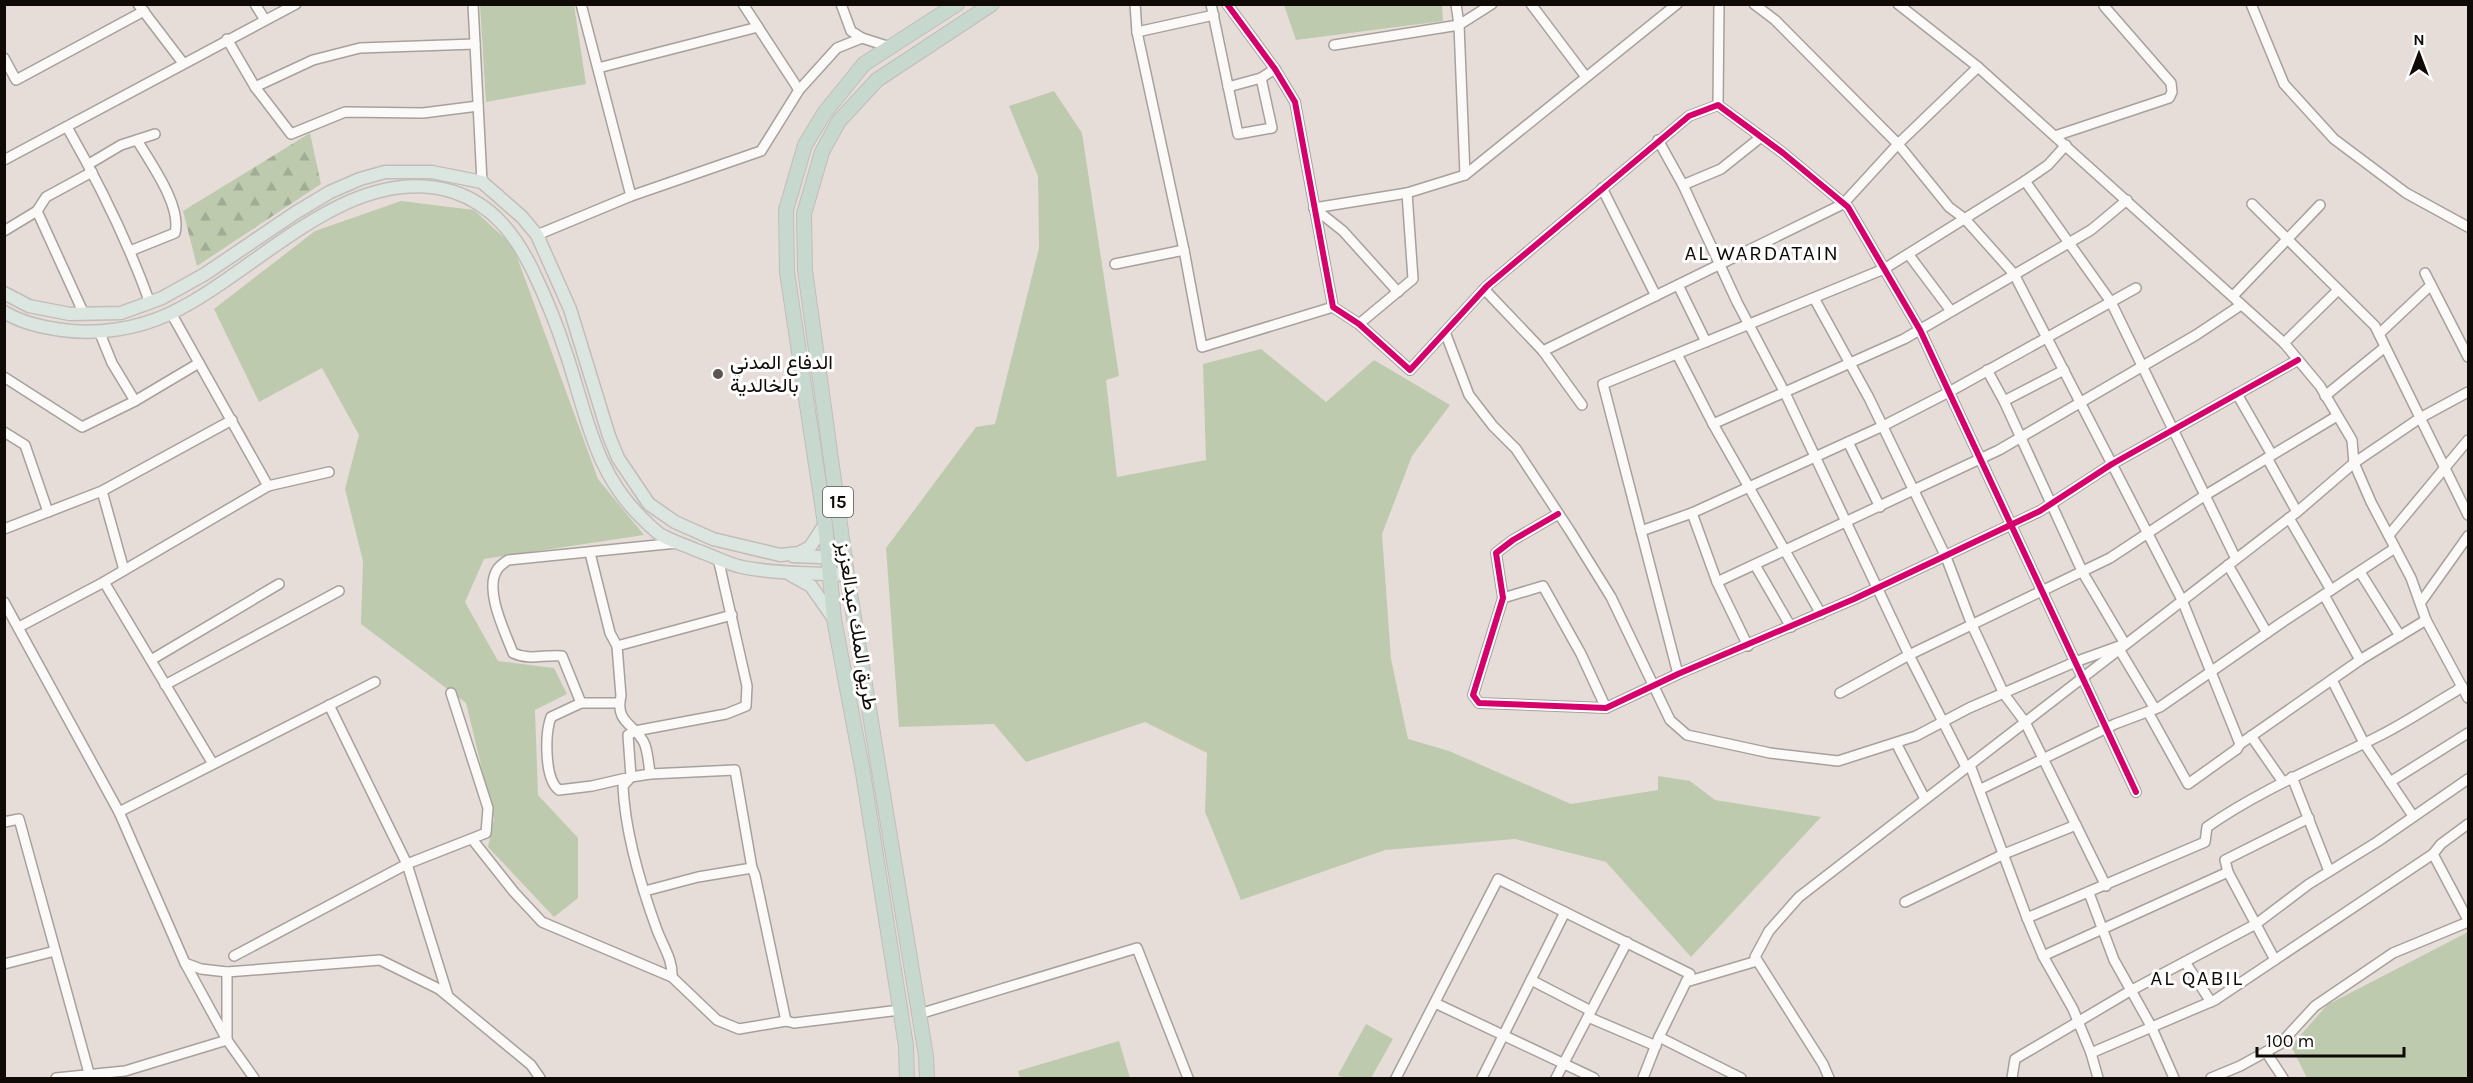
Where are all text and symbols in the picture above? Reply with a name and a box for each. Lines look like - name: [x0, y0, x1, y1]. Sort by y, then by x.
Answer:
- north arrow: [2389, 24, 2449, 84]
- text: N: [2413, 30, 2425, 49]
- district label: AL WARDATAIN: [1685, 241, 1839, 265]
- place label: الدفاع المدني بالخالدية: [730, 351, 833, 397]
- marker: الدفاع المدني بالخالدية: [711, 367, 725, 381]
- road number: 15: [823, 487, 853, 517]
- street label: طريق الملك عبدالعزيز: [831, 539, 882, 712]
- district label: AL QABIL: [2150, 966, 2244, 990]
- scale bar: [2257, 1020, 2404, 1058]
- text: 100 m: [2266, 1030, 2314, 1052]

